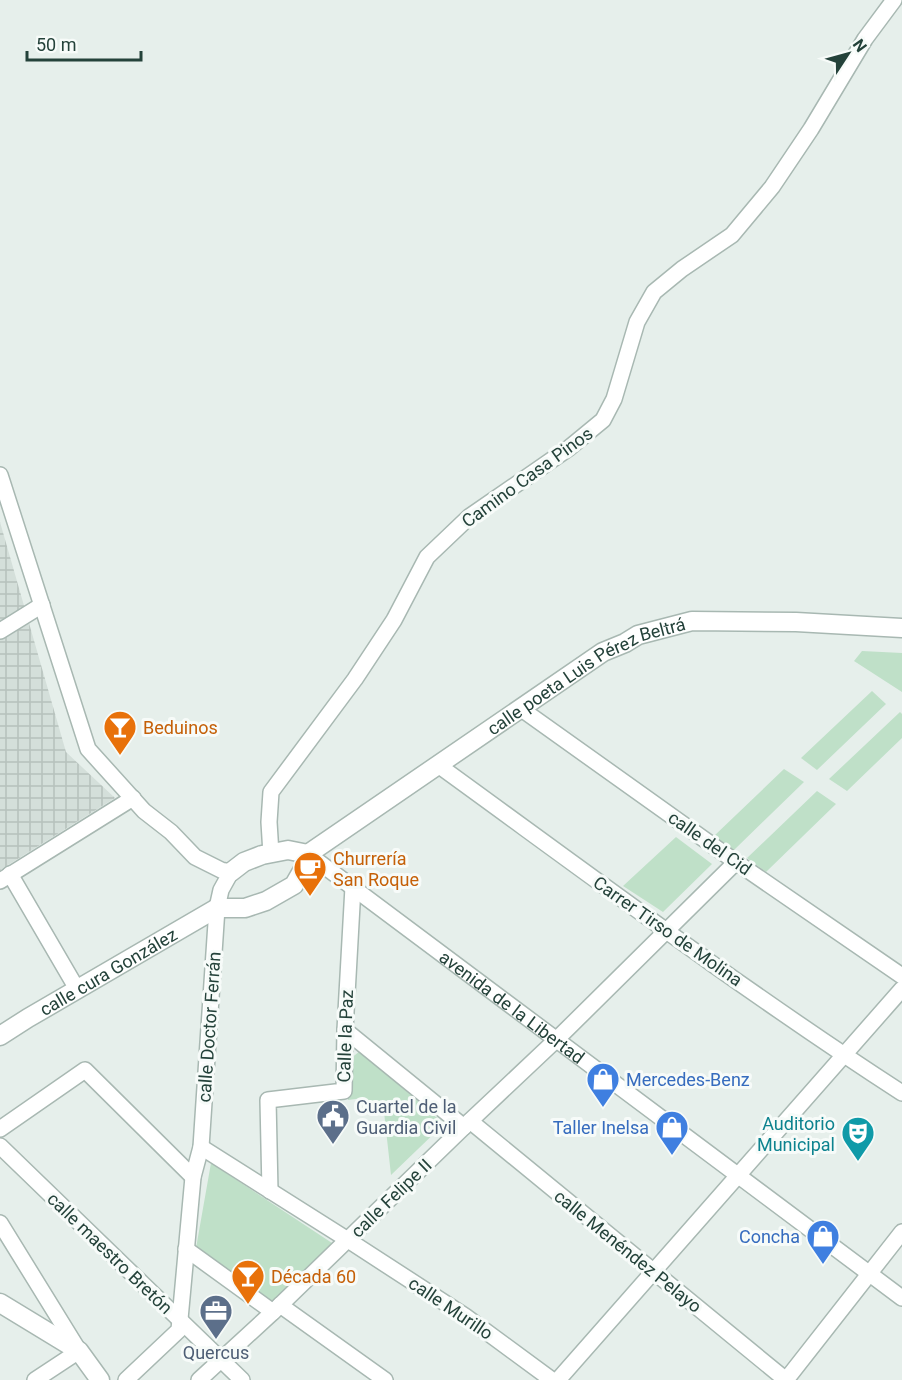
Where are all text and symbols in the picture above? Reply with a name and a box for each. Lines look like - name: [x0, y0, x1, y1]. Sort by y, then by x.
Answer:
- scale bar: [27, 24, 141, 62]
- north arrow: [818, 24, 878, 84]
- text: 50 m: [36, 34, 76, 55]
- text: N: [849, 35, 871, 56]
- street label: Camino Casa Pinos: [457, 422, 597, 532]
- street label: calle poeta Luis Pérez Beltrá: [483, 613, 687, 739]
- bar icon: Beduinos: [102, 709, 138, 756]
- place label: Beduinos: [143, 717, 218, 738]
- street label: calle del Cid: [664, 807, 756, 879]
- place label: Churrería San Roque: [333, 848, 419, 890]
- cafe icon: Churrería San Roque: [292, 850, 328, 897]
- street label: Carrer Tirso de Molina: [589, 872, 747, 990]
- street label: calle cura González: [36, 923, 181, 1020]
- street label: avenida de la Libertad: [436, 946, 589, 1068]
- street label: calle Doctor Ferrán: [193, 951, 225, 1103]
- street label: Calle la Paz: [333, 989, 357, 1083]
- shop icon: Mercedes-Benz: [585, 1061, 621, 1108]
- place label: Mercedes-Benz: [626, 1069, 750, 1090]
- place label: Cuartel de la Guardia Civil: [356, 1096, 457, 1138]
- public building icon: Cuartel de la Guardia Civil: [315, 1098, 351, 1145]
- shop icon: Taller Inelsa: [654, 1109, 690, 1156]
- place label: Auditorio Municipal: [757, 1113, 835, 1155]
- theatre icon: Auditorio Municipal: [840, 1115, 876, 1162]
- place label: Taller Inelsa: [553, 1117, 649, 1138]
- street label: calle Felipe II: [346, 1154, 436, 1242]
- street label: calle Menéndez Pelayo: [550, 1185, 706, 1317]
- street label: calle maestro Bretón: [43, 1188, 177, 1318]
- shop icon: Concha: [805, 1218, 841, 1265]
- place label: Concha: [739, 1226, 800, 1247]
- bar icon: Década 60: [230, 1258, 266, 1305]
- place label: Década 60: [271, 1266, 356, 1287]
- street label: calle Murillo: [405, 1272, 497, 1344]
- office icon: Quercus: [198, 1293, 234, 1340]
- place label: Quercus: [183, 1342, 249, 1363]

